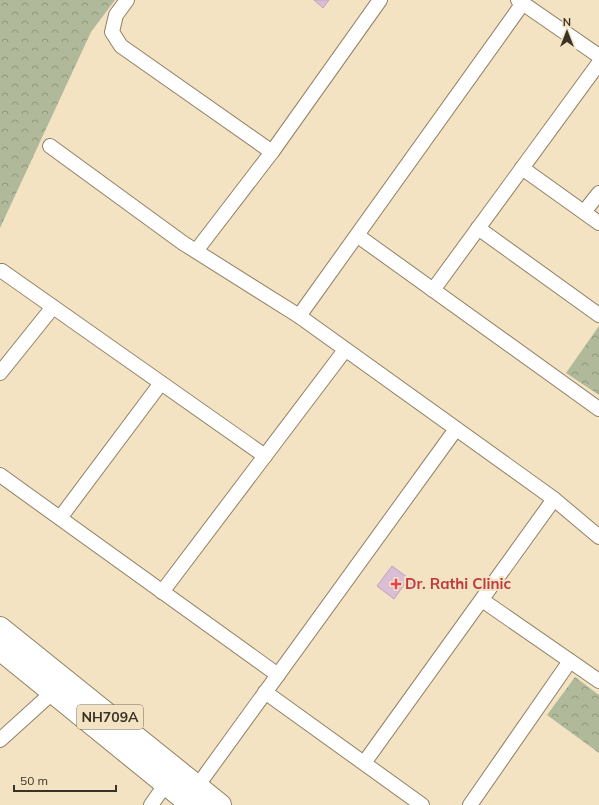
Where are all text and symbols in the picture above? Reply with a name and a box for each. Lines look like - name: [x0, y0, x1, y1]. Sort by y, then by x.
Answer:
- north arrow: [547, 12, 587, 52]
- text: N: [563, 15, 571, 29]
- place label: Dr. Rathi Clinic: [405, 574, 511, 593]
- marker: Dr. Rathi Clinic: [390, 578, 402, 590]
- road number: NH709A: [77, 705, 143, 729]
- scale bar: [14, 767, 116, 793]
- text: 50 m: [20, 773, 48, 788]

